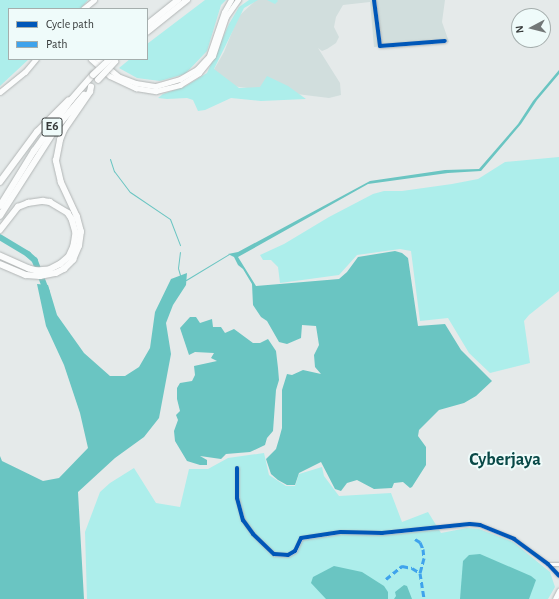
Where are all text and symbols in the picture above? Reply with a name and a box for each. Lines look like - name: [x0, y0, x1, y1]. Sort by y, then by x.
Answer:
- legend: [8, 8, 148, 60]
- north arrow: [511, 8, 551, 48]
- text: Cycle path: [46, 18, 94, 30]
- text: N: [514, 25, 526, 34]
- text: Path: [46, 38, 68, 50]
- road number: E6: [41, 116, 63, 138]
- district label: Cyberjaya: [469, 449, 541, 471]

